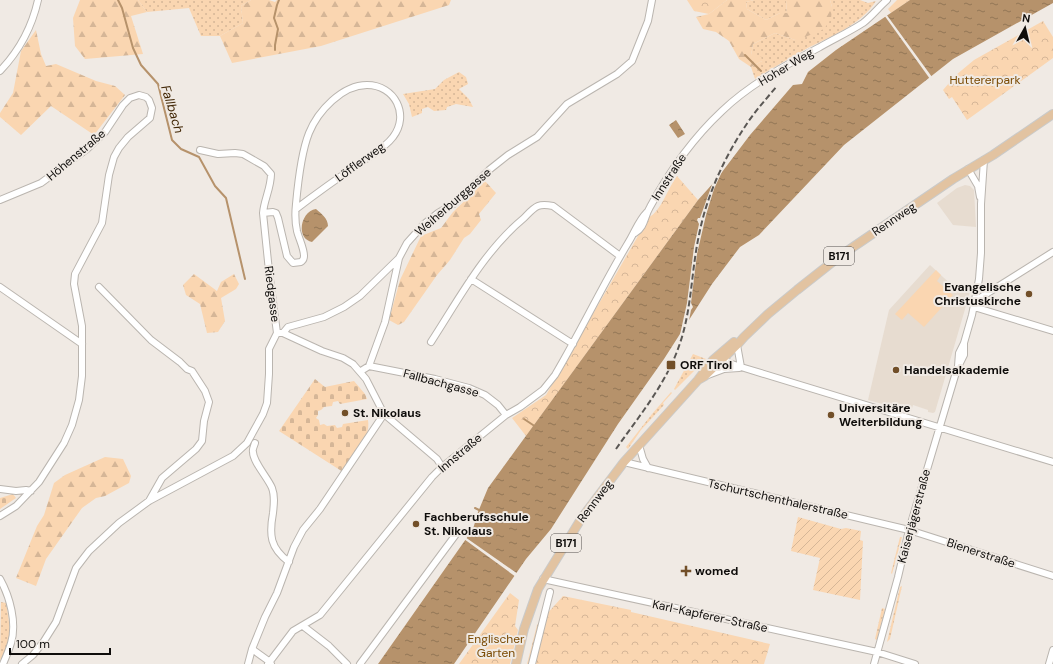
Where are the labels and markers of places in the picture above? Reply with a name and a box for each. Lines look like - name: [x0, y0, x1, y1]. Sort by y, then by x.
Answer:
- place label: Evangelische Christuskirche: [934, 279, 1021, 309]
- marker: Evangelische Christuskirche: [1024, 289, 1034, 299]
- place label: ORF Tirol: [680, 357, 732, 373]
- marker: ORF Tirol: [665, 359, 677, 371]
- place label: Handelsakademie: [904, 362, 1009, 378]
- marker: Handelsakademie: [891, 365, 901, 375]
- place label: Universitäre Weiterbildung: [839, 400, 922, 430]
- place label: St. Nikolaus: [353, 405, 421, 421]
- marker: St. Nikolaus: [340, 408, 350, 418]
- marker: Universitäre Weiterbildung: [826, 410, 836, 420]
- place label: Fachberufsschule St. Nikolaus: [424, 509, 529, 539]
- marker: Fachberufsschule St. Nikolaus: [411, 519, 421, 529]
- place label: womed: [695, 563, 738, 579]
- marker: womed: [680, 565, 692, 577]

